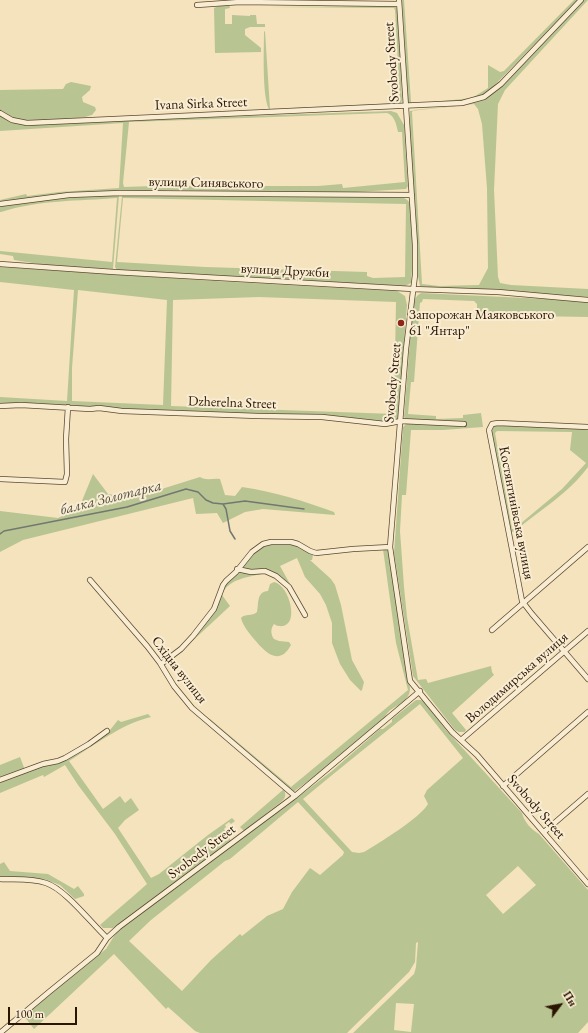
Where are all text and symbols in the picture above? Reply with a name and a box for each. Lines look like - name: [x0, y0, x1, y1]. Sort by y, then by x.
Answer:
- street label: Svobody Street: [381, 21, 403, 103]
- street label: Ivana Sirka Street: [155, 94, 247, 114]
- street label: вулиця Синявського: [148, 174, 264, 192]
- street label: вулиця Дружби: [240, 260, 330, 282]
- place label: Запорожан Маяковського 61 "Янтар": [409, 307, 554, 340]
- marker: Запорожан Маяковського 61 "Янтар": [396, 318, 406, 328]
- street label: Svobody Street: [381, 342, 405, 424]
- street label: Dzherelna Street: [187, 393, 277, 413]
- street label: Костянтинівська вулиця: [495, 445, 537, 581]
- water label: балка Золотарка: [58, 477, 164, 519]
- street label: Володимирська вулиця: [462, 629, 572, 727]
- street label: Східна вулиця: [148, 633, 210, 707]
- street label: Svobody Street: [503, 771, 569, 843]
- street label: Svobody Street: [165, 821, 239, 883]
- north arrow: [540, 985, 580, 1025]
- text: Пн: [560, 989, 580, 1009]
- scale bar: [10, 999, 79, 1025]
- text: 100 m: [15, 1006, 44, 1022]

